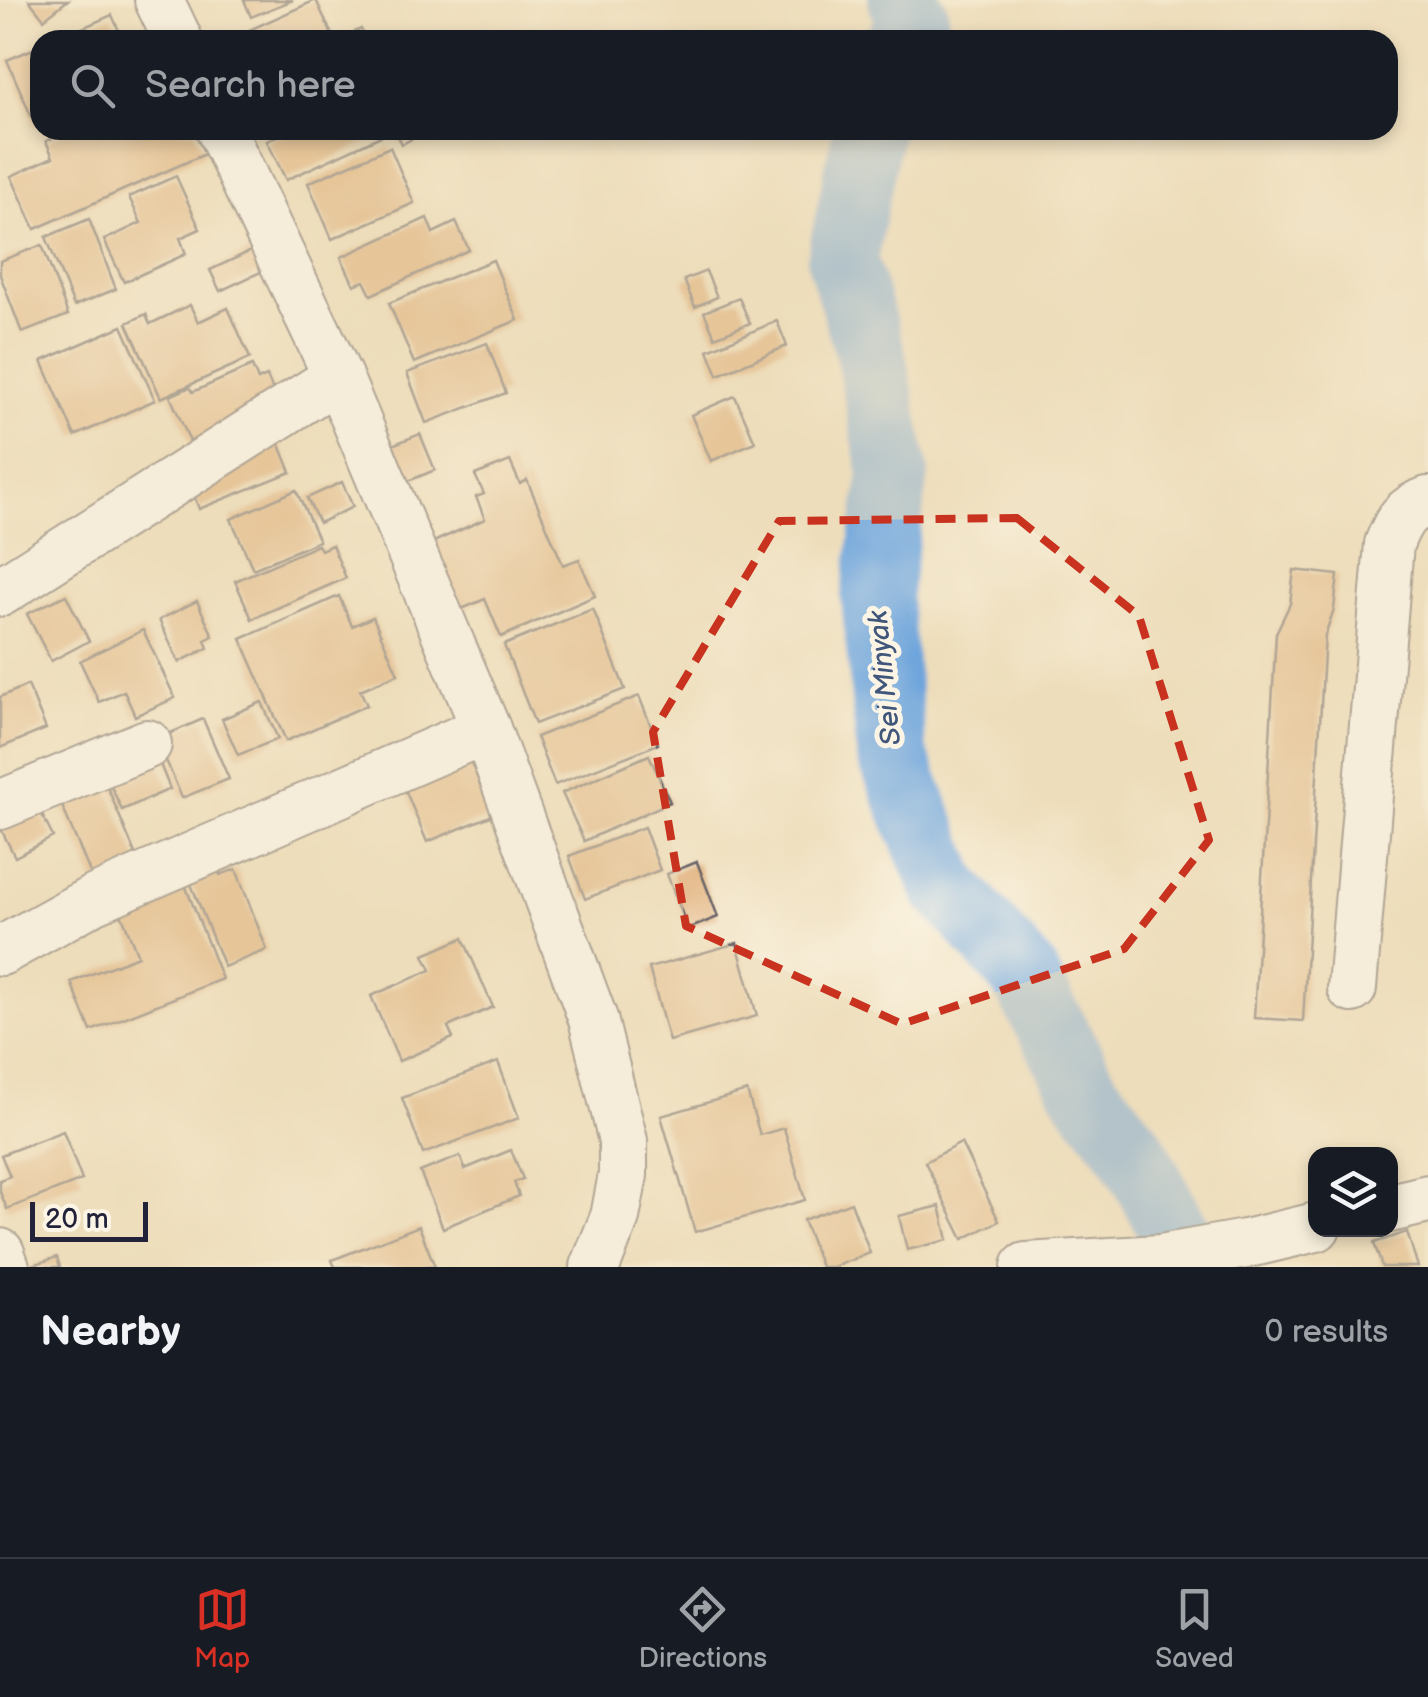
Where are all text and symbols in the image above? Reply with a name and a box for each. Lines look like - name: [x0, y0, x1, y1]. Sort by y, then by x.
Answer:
- search box: [30, 30, 1398, 140]
- icon: search: [65, 58, 120, 113]
- text: Search here: [145, 63, 356, 108]
- water label: Sei Minyak: [861, 608, 908, 747]
- map controls: [1308, 1147, 1398, 1237]
- button: layers: [1308, 1147, 1398, 1237]
- scale bar: [30, 1197, 148, 1242]
- text: 20 m: [45, 1203, 109, 1236]
- text: Nearby: [40, 1307, 180, 1358]
- text: 0 results: [1265, 1313, 1388, 1352]
- tab: Map: [194, 1582, 250, 1675]
- tab: Directions: [638, 1582, 767, 1675]
- tab: Saved: [1155, 1582, 1234, 1675]

